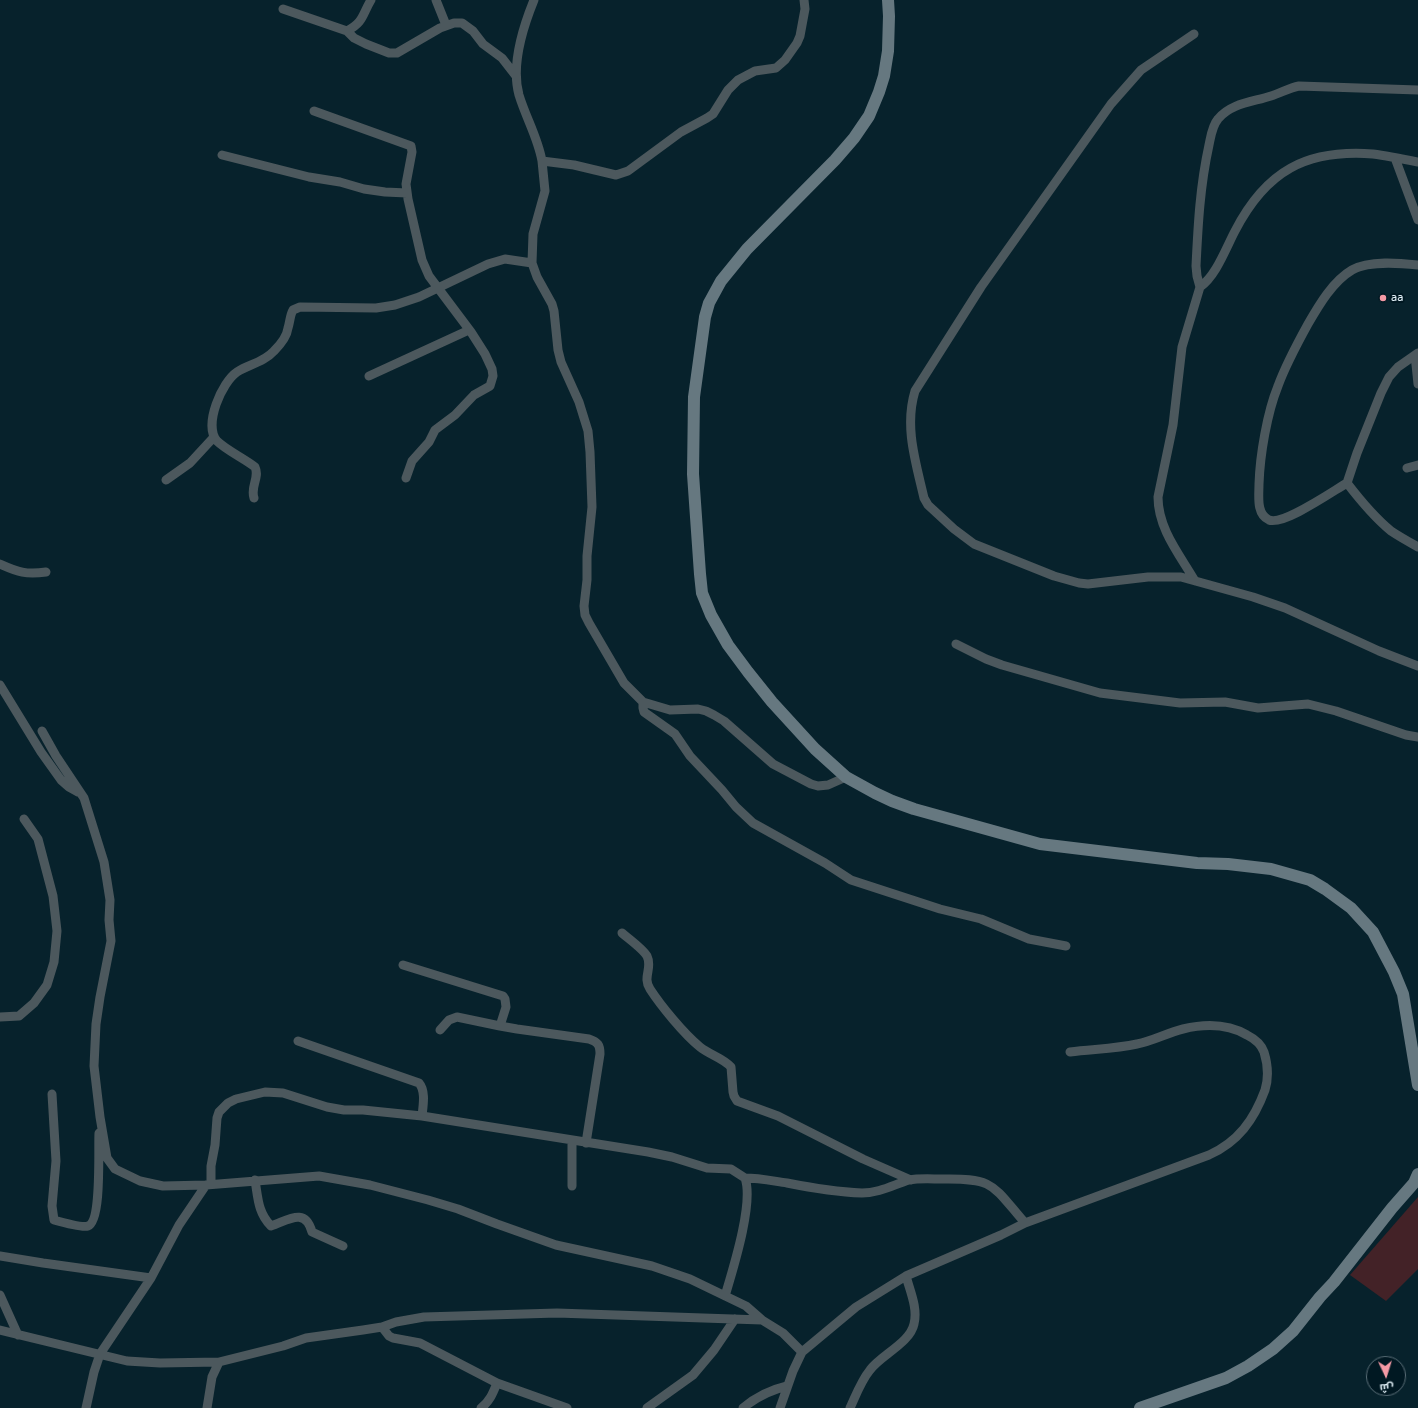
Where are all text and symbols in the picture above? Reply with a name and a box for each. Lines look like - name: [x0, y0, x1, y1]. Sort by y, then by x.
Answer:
- place label: aa: [1391, 291, 1403, 305]
- marker: aa: [1378, 293, 1388, 303]
- north arrow: [1366, 1356, 1406, 1396]
- text: ش: [1379, 1380, 1394, 1394]

